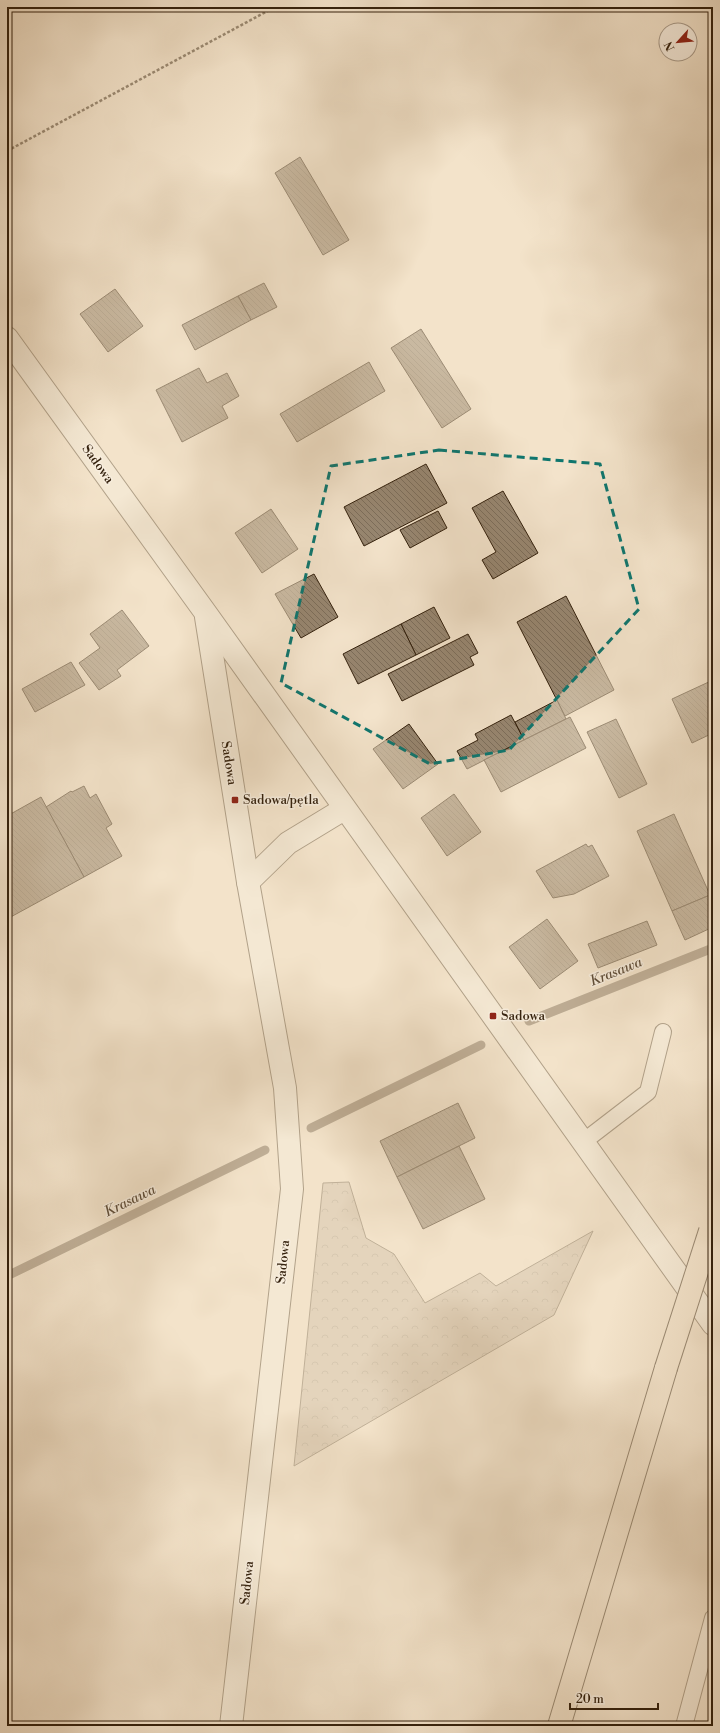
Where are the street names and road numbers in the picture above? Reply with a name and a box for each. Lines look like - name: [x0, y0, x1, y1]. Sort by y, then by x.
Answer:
- street label: Sadowa: [79, 441, 118, 487]
- street label: Sadowa: [218, 740, 240, 786]
- street label: Sadowa: [273, 1239, 293, 1285]
- street label: Sadowa: [237, 1560, 257, 1606]

